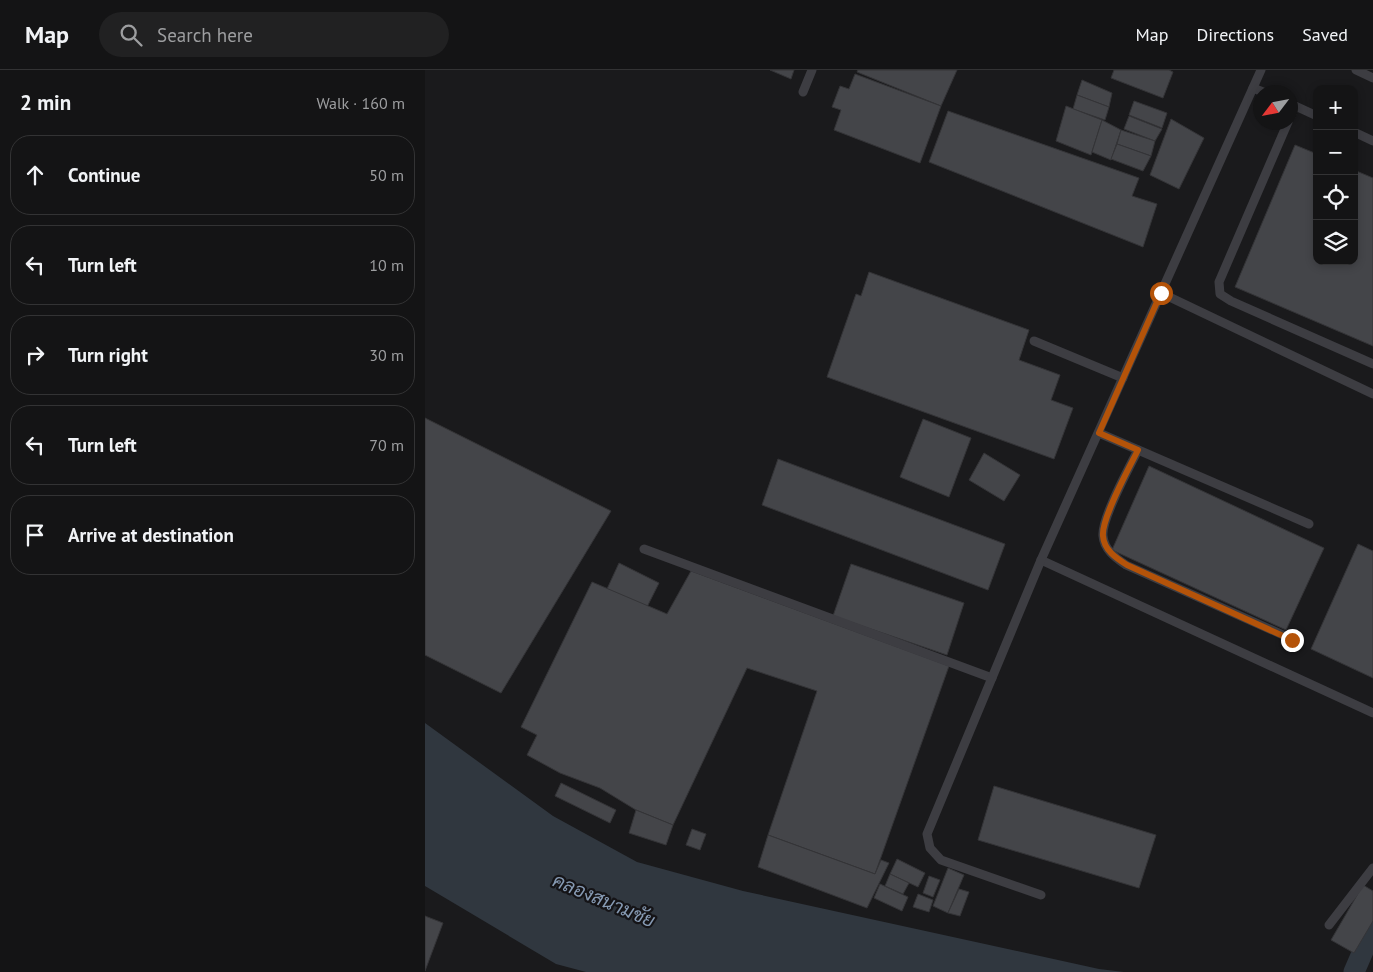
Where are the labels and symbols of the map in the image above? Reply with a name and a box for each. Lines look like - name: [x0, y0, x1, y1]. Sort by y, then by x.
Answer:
- north arrow: [1253, 85, 1298, 130]
- route start: [1150, 282, 1173, 305]
- route end: [1281, 629, 1304, 652]
- water label: คลองสนามชัย: [549, 868, 659, 932]

